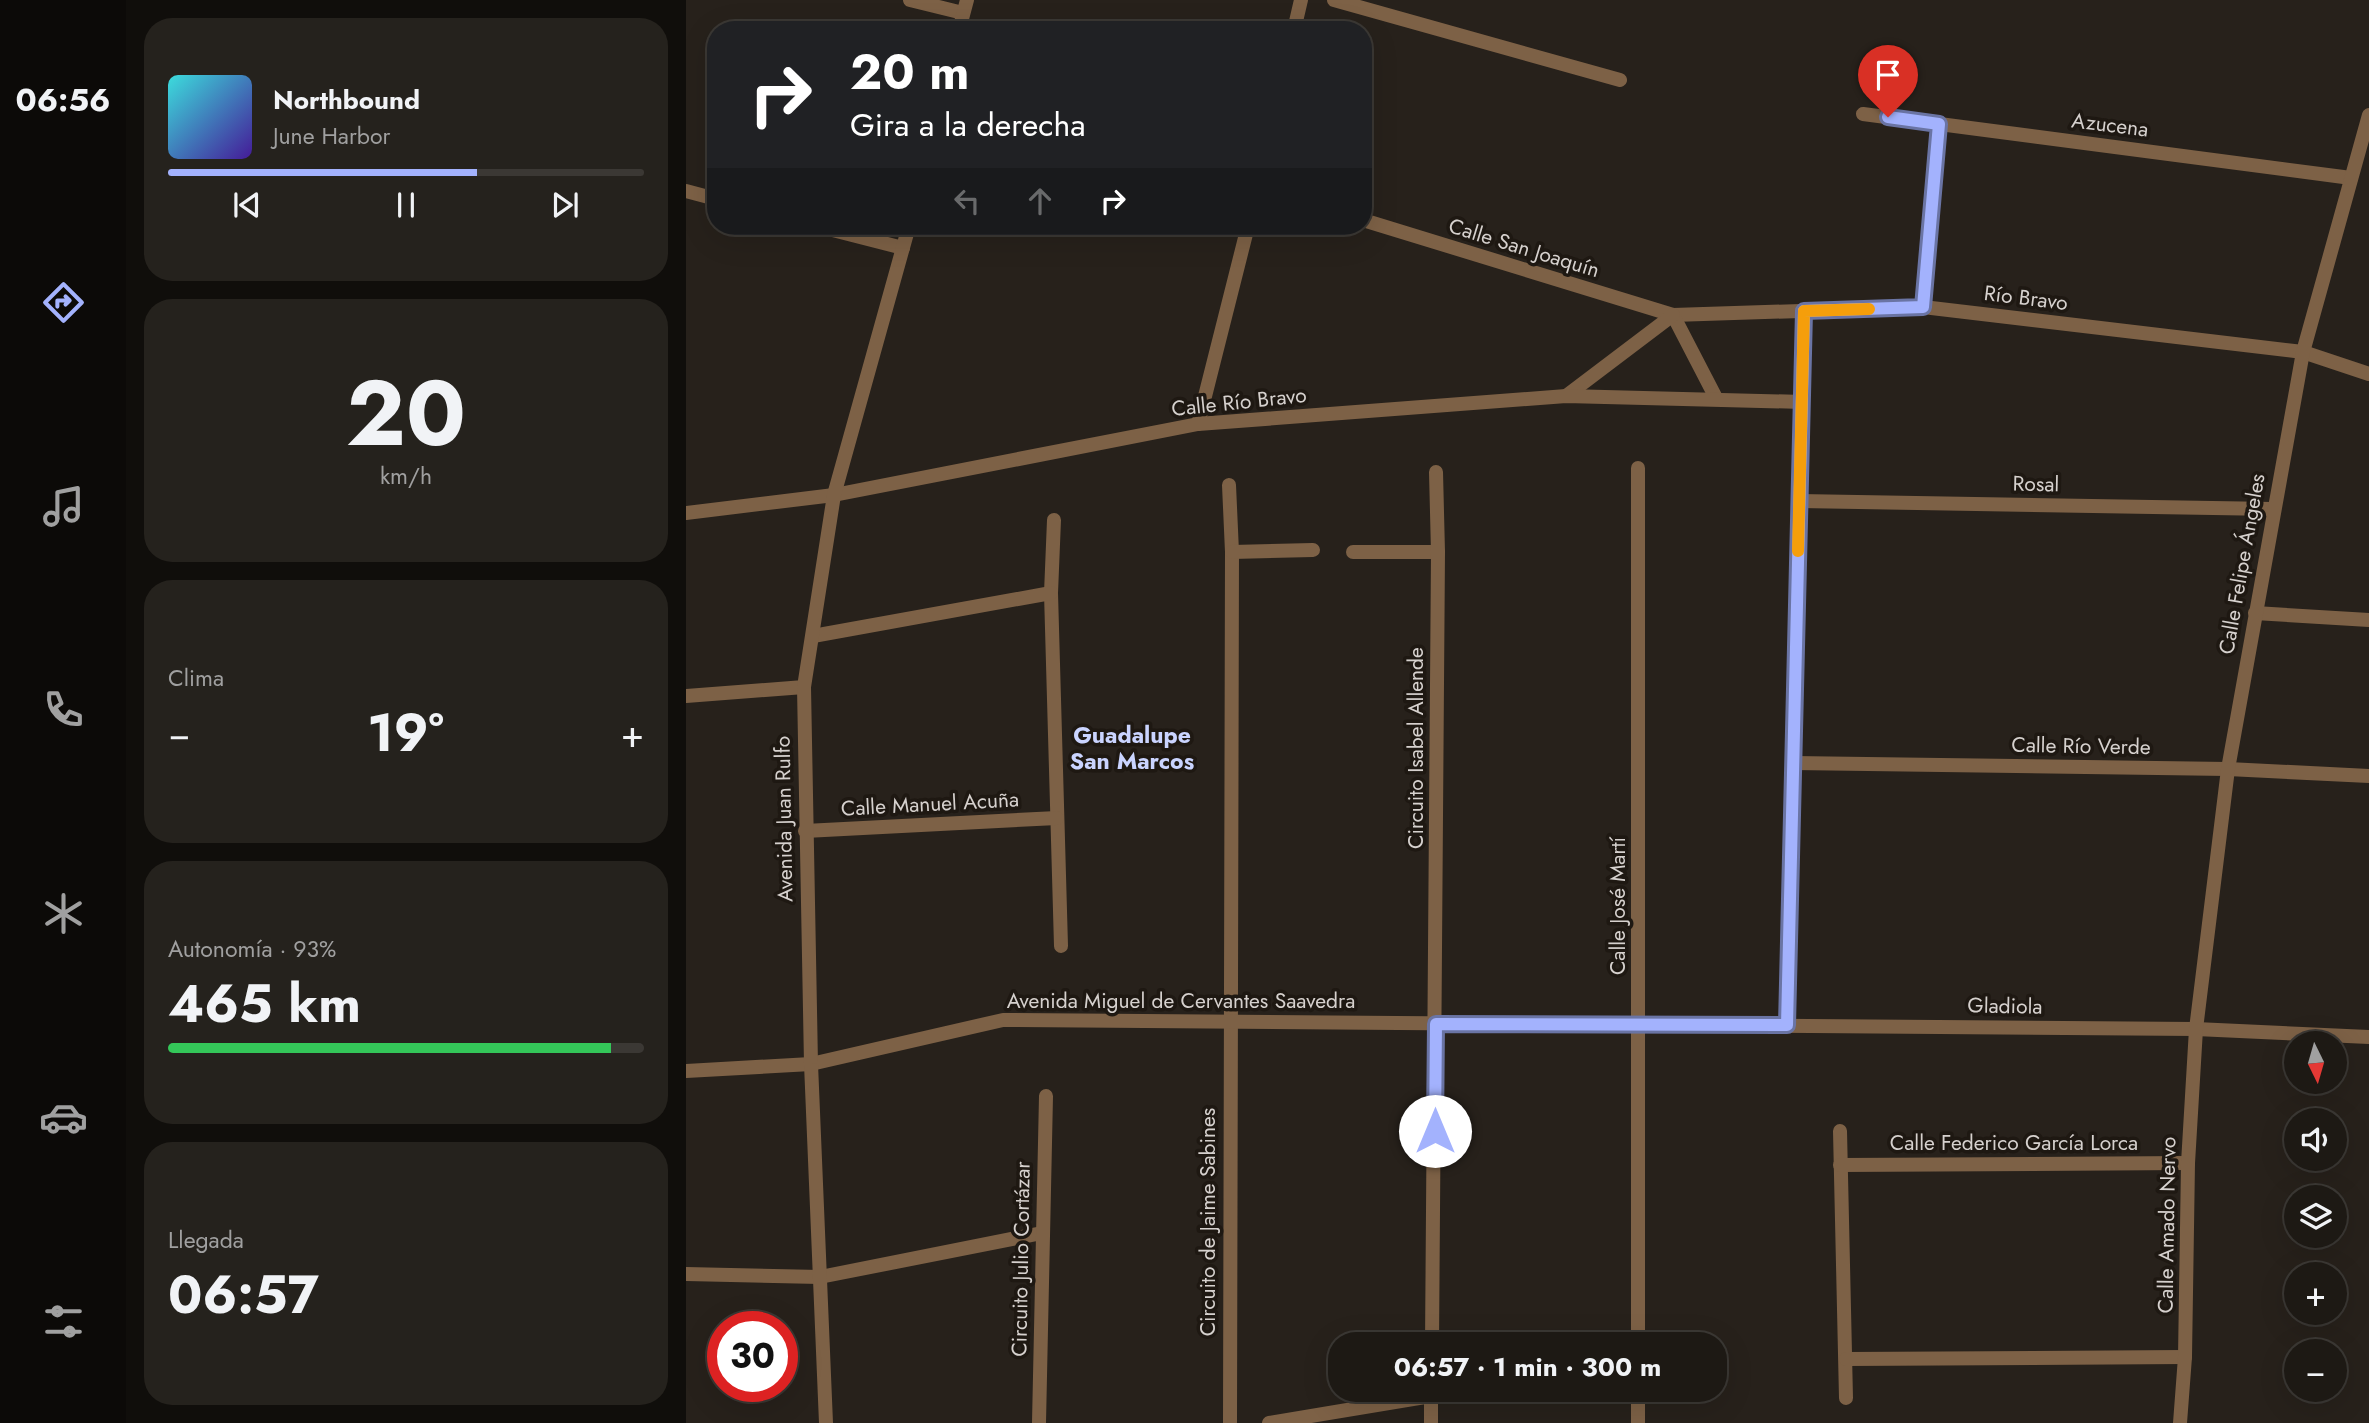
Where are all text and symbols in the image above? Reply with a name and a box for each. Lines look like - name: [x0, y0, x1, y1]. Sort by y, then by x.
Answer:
- text: 20 m: [850, 37, 969, 107]
- pin: [1858, 45, 1918, 117]
- icon: right: [735, 49, 826, 140]
- icon: arrive: [1869, 56, 1907, 94]
- text: 06:56: [16, 77, 110, 123]
- text: Northbound: [273, 81, 420, 119]
- text: Gira a la derecha: [850, 102, 1086, 148]
- street label: Azucena: [2070, 105, 2150, 145]
- text: June Harbor: [273, 119, 390, 153]
- icon: left: [948, 182, 986, 220]
- icon: ahead: [1021, 182, 1059, 220]
- icon: right: [1094, 182, 1132, 220]
- icon: previous: [228, 186, 266, 224]
- icon: pause: [387, 186, 425, 224]
- icon: next: [546, 186, 584, 224]
- street label: Calle San Joaquín: [1445, 211, 1603, 285]
- icon: directions: [39, 278, 88, 327]
- street label: Río Bravo: [1982, 278, 2070, 318]
- text: 20: [346, 348, 466, 479]
- street label: Calle Río Bravo: [1170, 380, 1308, 424]
- text: km/h: [380, 459, 432, 493]
- street label: Rosal: [2012, 469, 2060, 499]
- street label: Calle Felipe Ángeles: [2211, 471, 2273, 657]
- icon: music: [39, 482, 88, 531]
- street label: Circuito Isabel Allende: [1401, 647, 1431, 849]
- text: Clima: [168, 661, 224, 695]
- icon: phone: [39, 685, 88, 734]
- text: 19°: [367, 695, 444, 771]
- text: −: [168, 706, 190, 761]
- text: +: [621, 706, 644, 761]
- district label: Guadalupe San Marcos: [1070, 718, 1194, 778]
- street label: Calle Río Verde: [2011, 730, 2151, 762]
- street label: Avenida Juan Rulfo: [768, 736, 800, 902]
- street label: Calle Manuel Acuña: [840, 784, 1020, 824]
- street label: Calle José Martí: [1603, 835, 1633, 975]
- icon: climate: [39, 889, 88, 938]
- text: Autonomía · 93%: [168, 932, 336, 966]
- text: 465 km: [168, 966, 361, 1042]
- street label: Avenida Miguel de Cervantes Saavedra: [1007, 986, 1355, 1016]
- street label: Gladiola: [1967, 990, 2043, 1022]
- north arrow: [2284, 1031, 2347, 1094]
- map controls: [2284, 1031, 2347, 1402]
- icon: car: [39, 1093, 88, 1142]
- position arrow: [1398, 1094, 1472, 1168]
- street label: Circuito de Jaime Sabines: [1193, 1108, 1223, 1336]
- button: sound: [2284, 1108, 2347, 1171]
- street label: Calle Federico García Lorca: [1890, 1128, 2138, 1158]
- street label: Calle Amado Nervo: [2150, 1136, 2184, 1314]
- street label: Circuito Julio Cortázar: [1004, 1160, 1038, 1357]
- button: layers: [2284, 1185, 2347, 1248]
- text: Llegada: [168, 1223, 244, 1257]
- text: 06:57: [168, 1257, 319, 1333]
- button: +: [2284, 1262, 2347, 1325]
- icon: filters: [39, 1297, 88, 1346]
- speed limit sign: 30: [707, 1311, 798, 1402]
- button: −: [2284, 1339, 2347, 1402]
- text: 06:57 · 1 min · 300 m: [1394, 1348, 1661, 1386]

